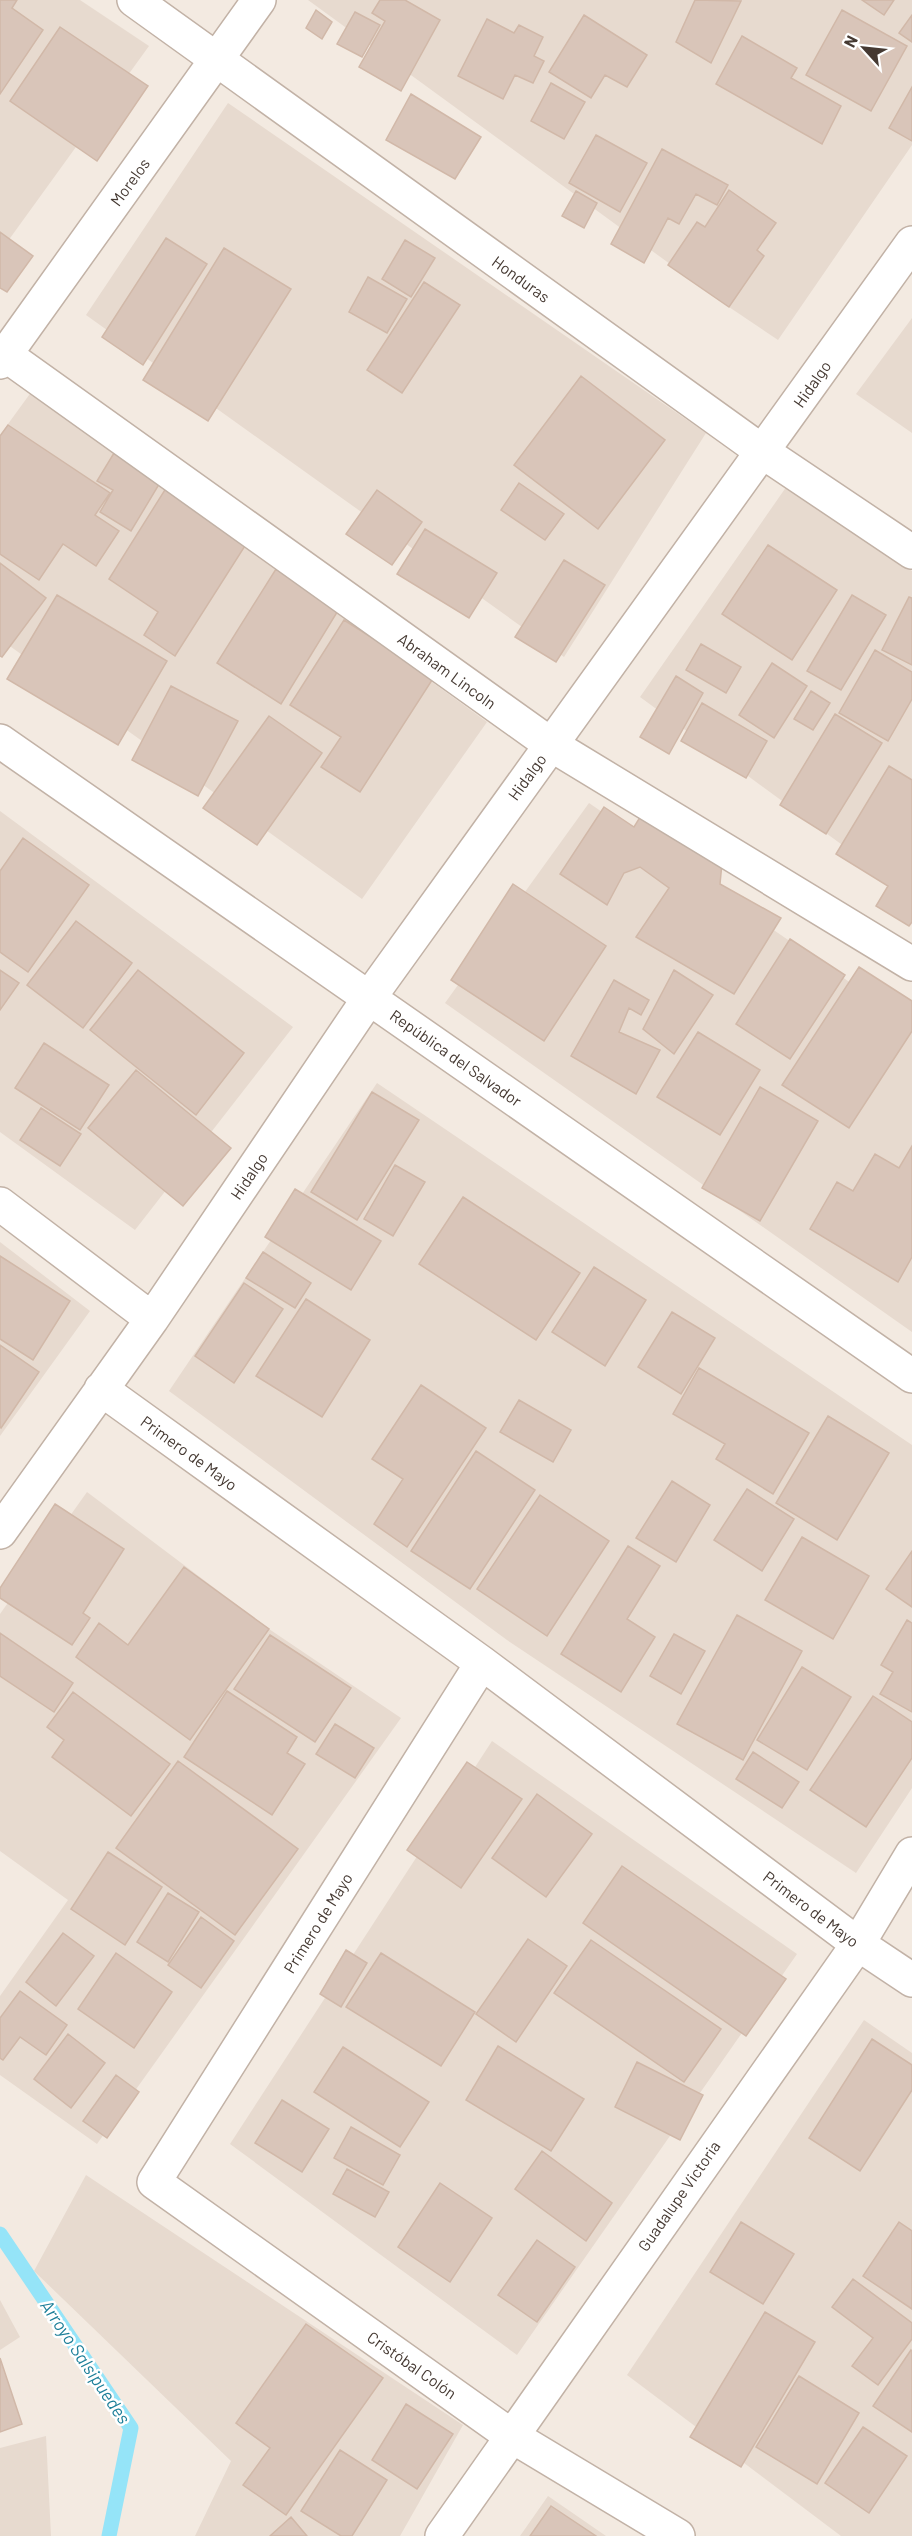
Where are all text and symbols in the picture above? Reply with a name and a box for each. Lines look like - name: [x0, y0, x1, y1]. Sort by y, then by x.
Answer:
- north arrow: [834, 18, 894, 78]
- text: N: [839, 32, 861, 50]
- street label: Morelos: [106, 154, 153, 209]
- street label: Honduras: [489, 251, 554, 306]
- street label: Hidalgo: [789, 357, 834, 411]
- street label: Abraham Lincoln: [395, 629, 500, 713]
- street label: Hidalgo: [504, 750, 550, 803]
- street label: República del Salvador: [387, 1005, 526, 1110]
- street label: Hidalgo: [226, 1149, 271, 1203]
- street label: Primero de Mayo: [137, 1411, 241, 1494]
- street label: Primero de Mayo: [760, 1867, 863, 1951]
- street label: Primero de Mayo: [279, 1869, 356, 1976]
- street label: Guadalupe Victoria: [633, 2137, 724, 2255]
- water label: Arroyo Salsipuedes: [36, 2295, 136, 2428]
- street label: Cristóbal Colón: [364, 2327, 461, 2402]

